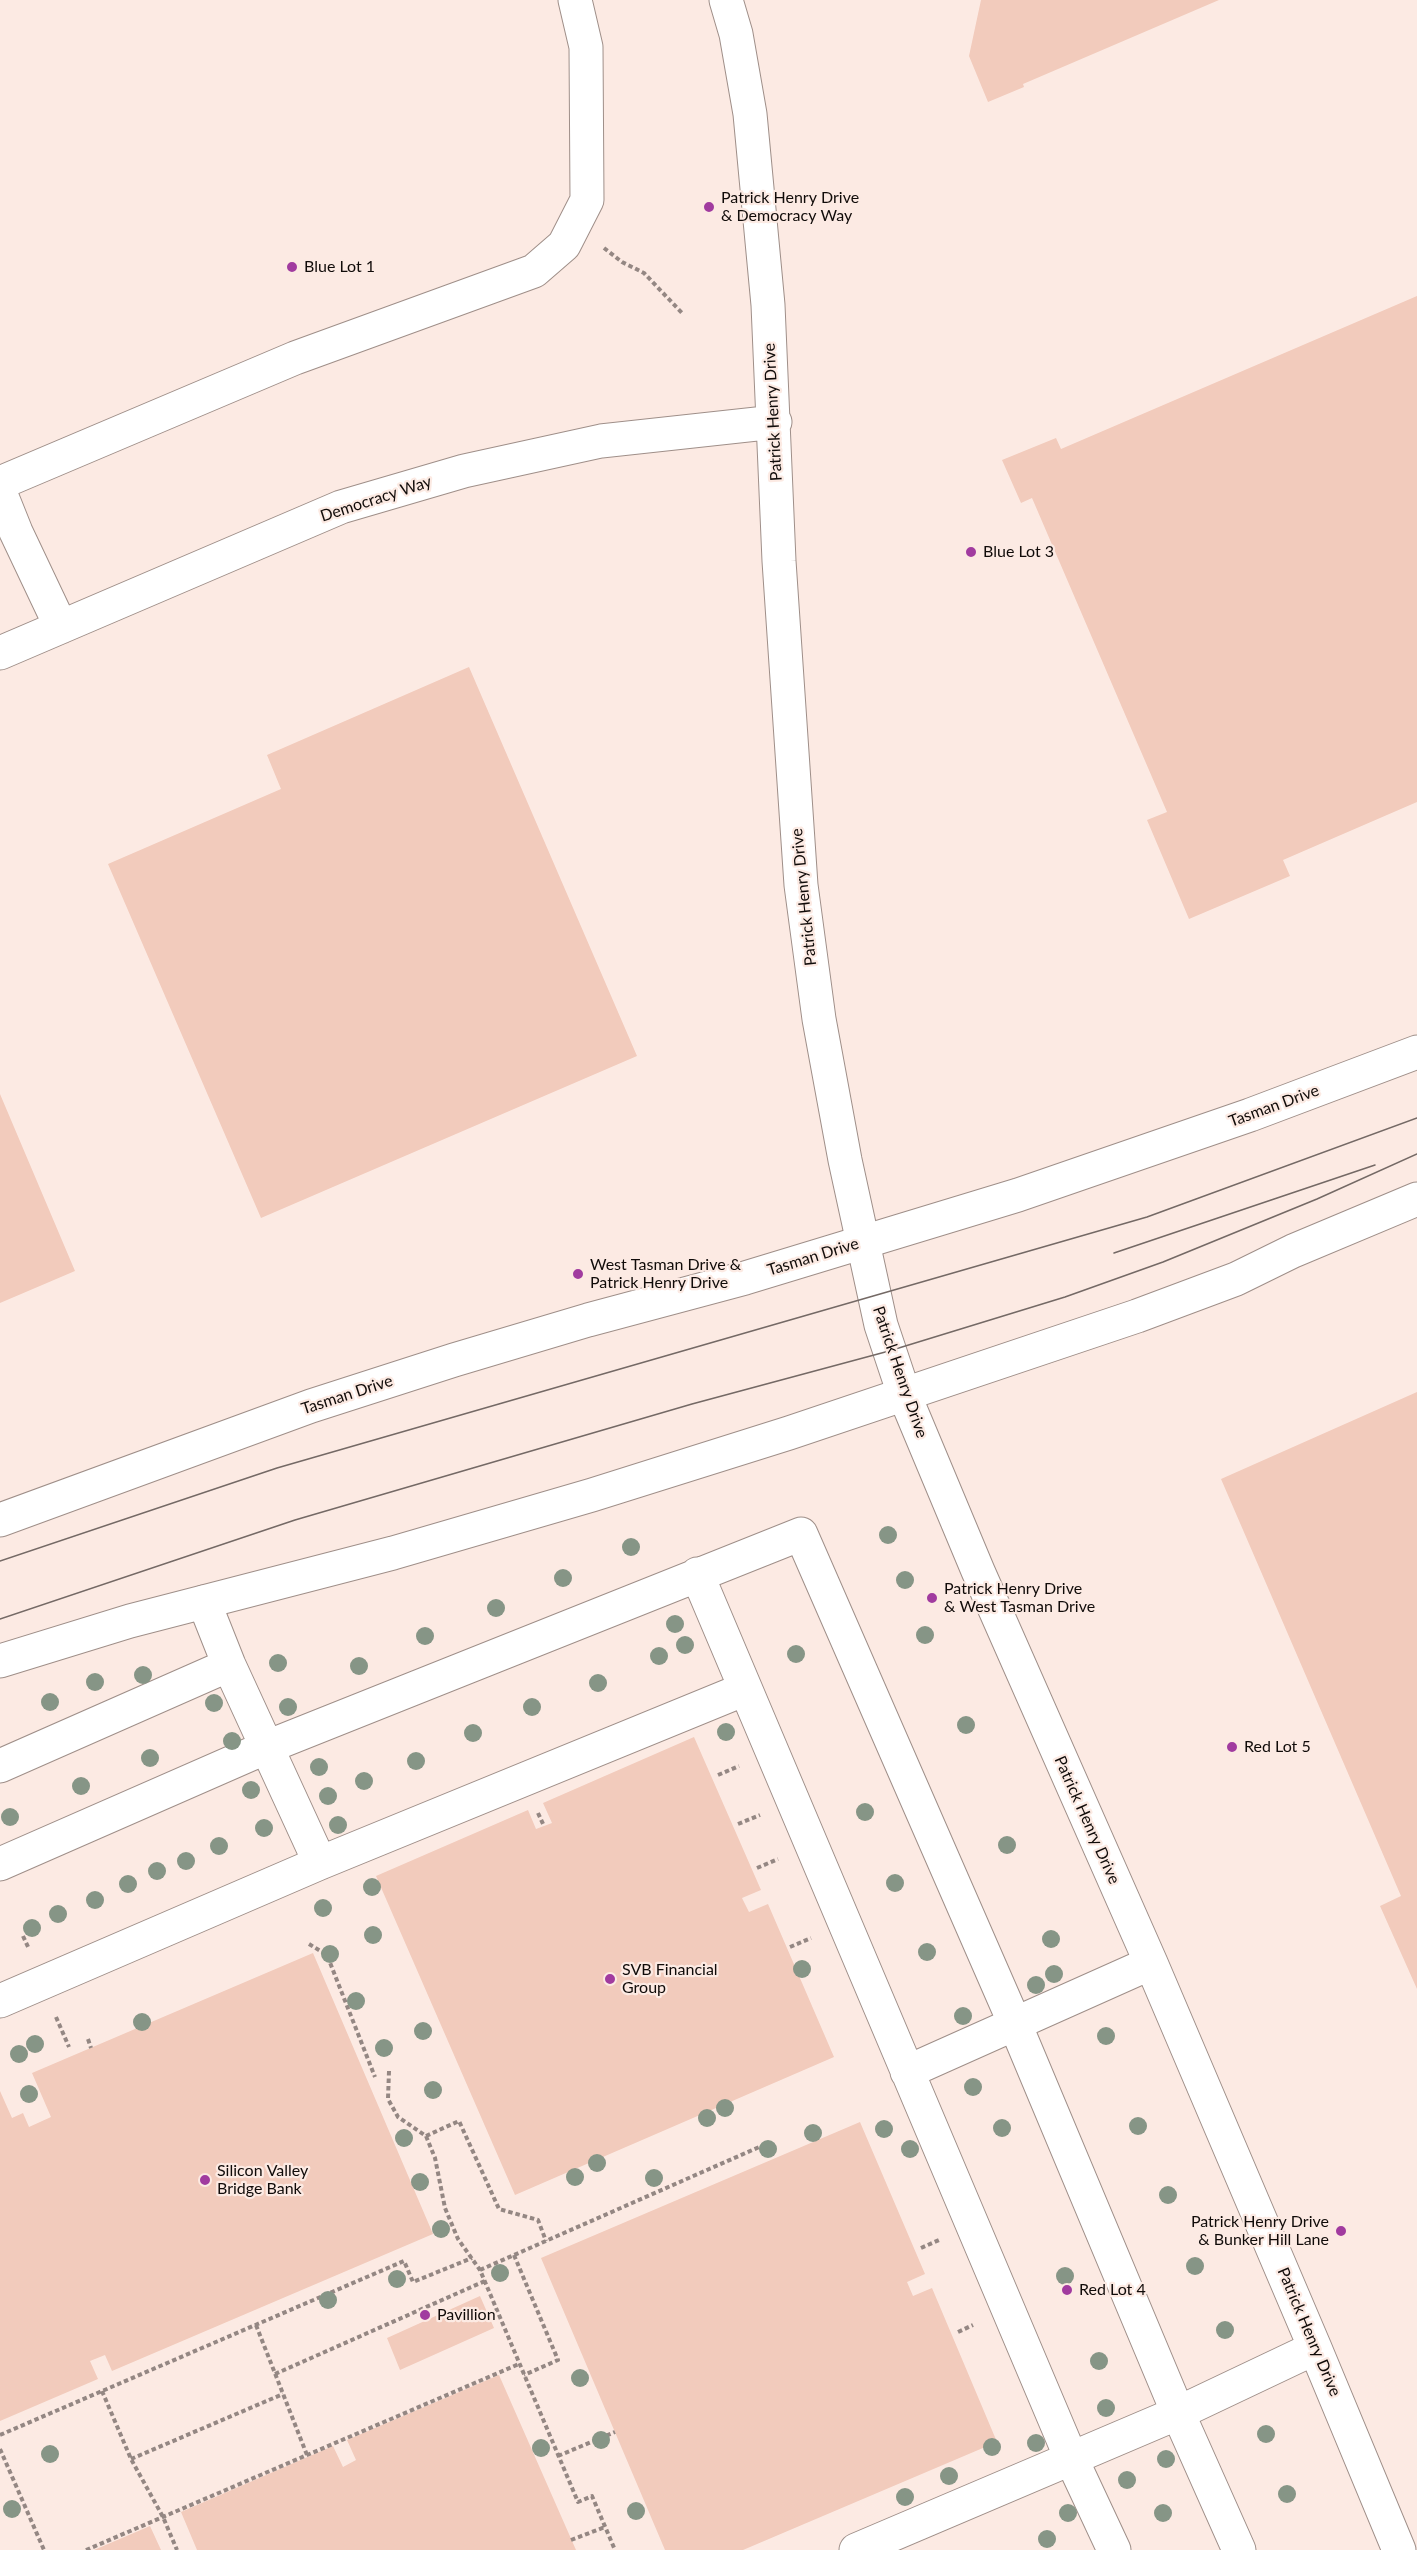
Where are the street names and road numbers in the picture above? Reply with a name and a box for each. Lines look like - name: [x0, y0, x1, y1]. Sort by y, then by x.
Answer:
- street label: Patrick Henry Drive: [760, 343, 786, 481]
- street label: Democracy Way: [318, 472, 434, 526]
- street label: Patrick Henry Drive: [787, 827, 821, 967]
- street label: Tasman Drive: [1226, 1081, 1322, 1131]
- street label: Tasman Drive: [765, 1234, 861, 1280]
- street label: Patrick Henry Drive: [868, 1304, 932, 1440]
- street label: Tasman Drive: [299, 1371, 395, 1419]
- street label: Patrick Henry Drive: [1050, 1753, 1124, 1887]
- street label: Patrick Henry Drive: [1273, 2265, 1345, 2399]

